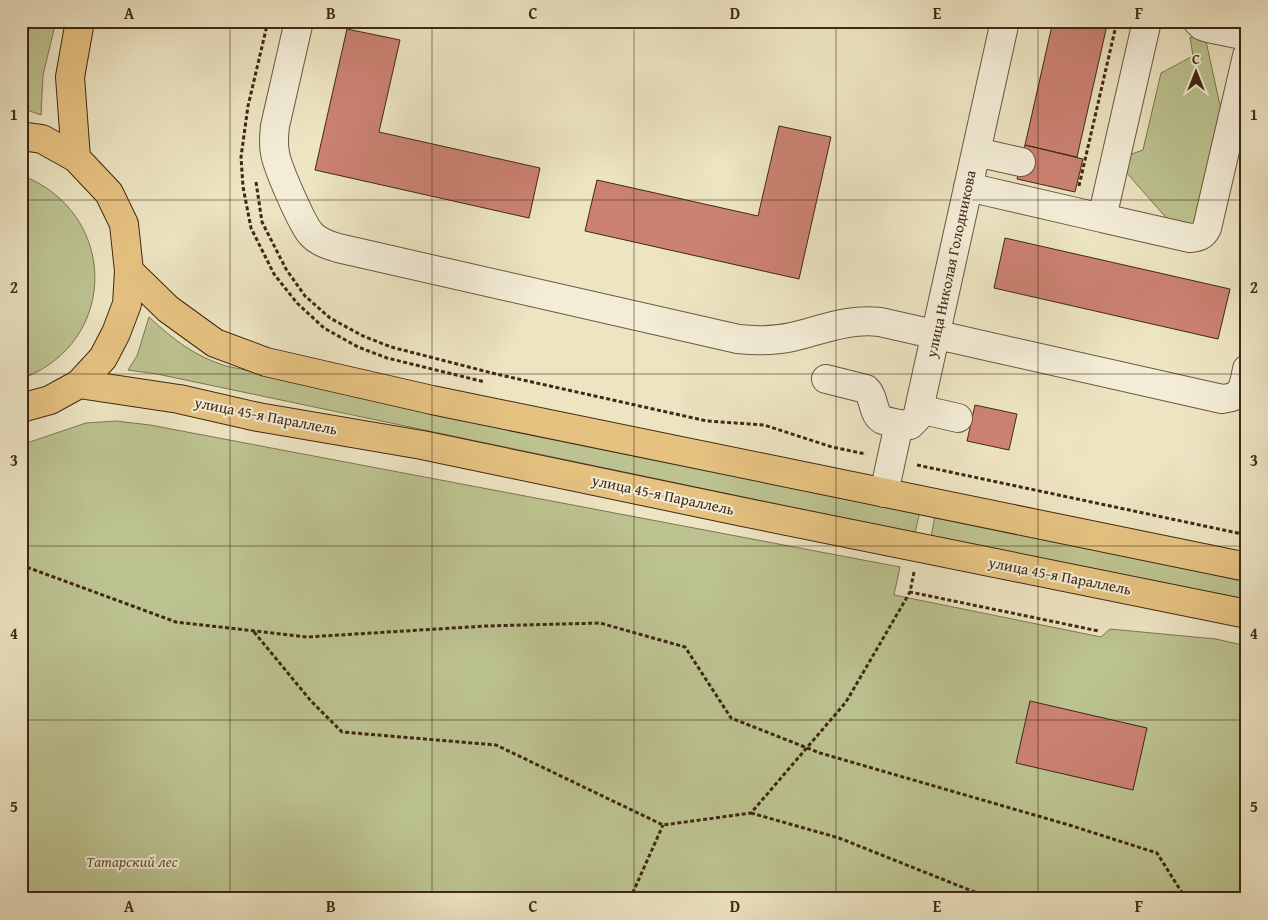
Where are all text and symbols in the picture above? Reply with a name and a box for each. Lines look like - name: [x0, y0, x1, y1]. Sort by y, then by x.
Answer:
- text: A: [124, 1, 135, 25]
- text: B: [326, 1, 336, 25]
- text: C: [528, 1, 538, 25]
- text: D: [730, 1, 740, 25]
- text: E: [933, 1, 942, 25]
- text: F: [1135, 1, 1143, 25]
- north arrow: [1170, 48, 1220, 98]
- text: С: [1192, 49, 1200, 69]
- text: 1: [10, 102, 18, 126]
- text: 1: [1250, 102, 1258, 126]
- street label: улица Николая Голодникова: [920, 167, 981, 360]
- text: 2: [10, 275, 18, 299]
- text: 2: [1250, 275, 1258, 299]
- street label: улица 45-я Параллель: [192, 391, 339, 440]
- text: 3: [10, 448, 18, 472]
- text: 3: [1250, 448, 1258, 472]
- street label: улица 45-я Параллель: [589, 469, 736, 520]
- street label: улица 45-я Параллель: [986, 551, 1133, 600]
- text: 4: [10, 621, 18, 645]
- text: 4: [1250, 621, 1258, 645]
- text: 5: [10, 794, 18, 818]
- text: 5: [1250, 794, 1258, 818]
- park label: Татарский лес: [86, 851, 179, 872]
- text: A: [124, 894, 135, 918]
- text: B: [326, 894, 336, 918]
- text: C: [528, 894, 538, 918]
- text: D: [730, 894, 740, 918]
- text: E: [933, 894, 942, 918]
- text: F: [1135, 894, 1143, 918]

